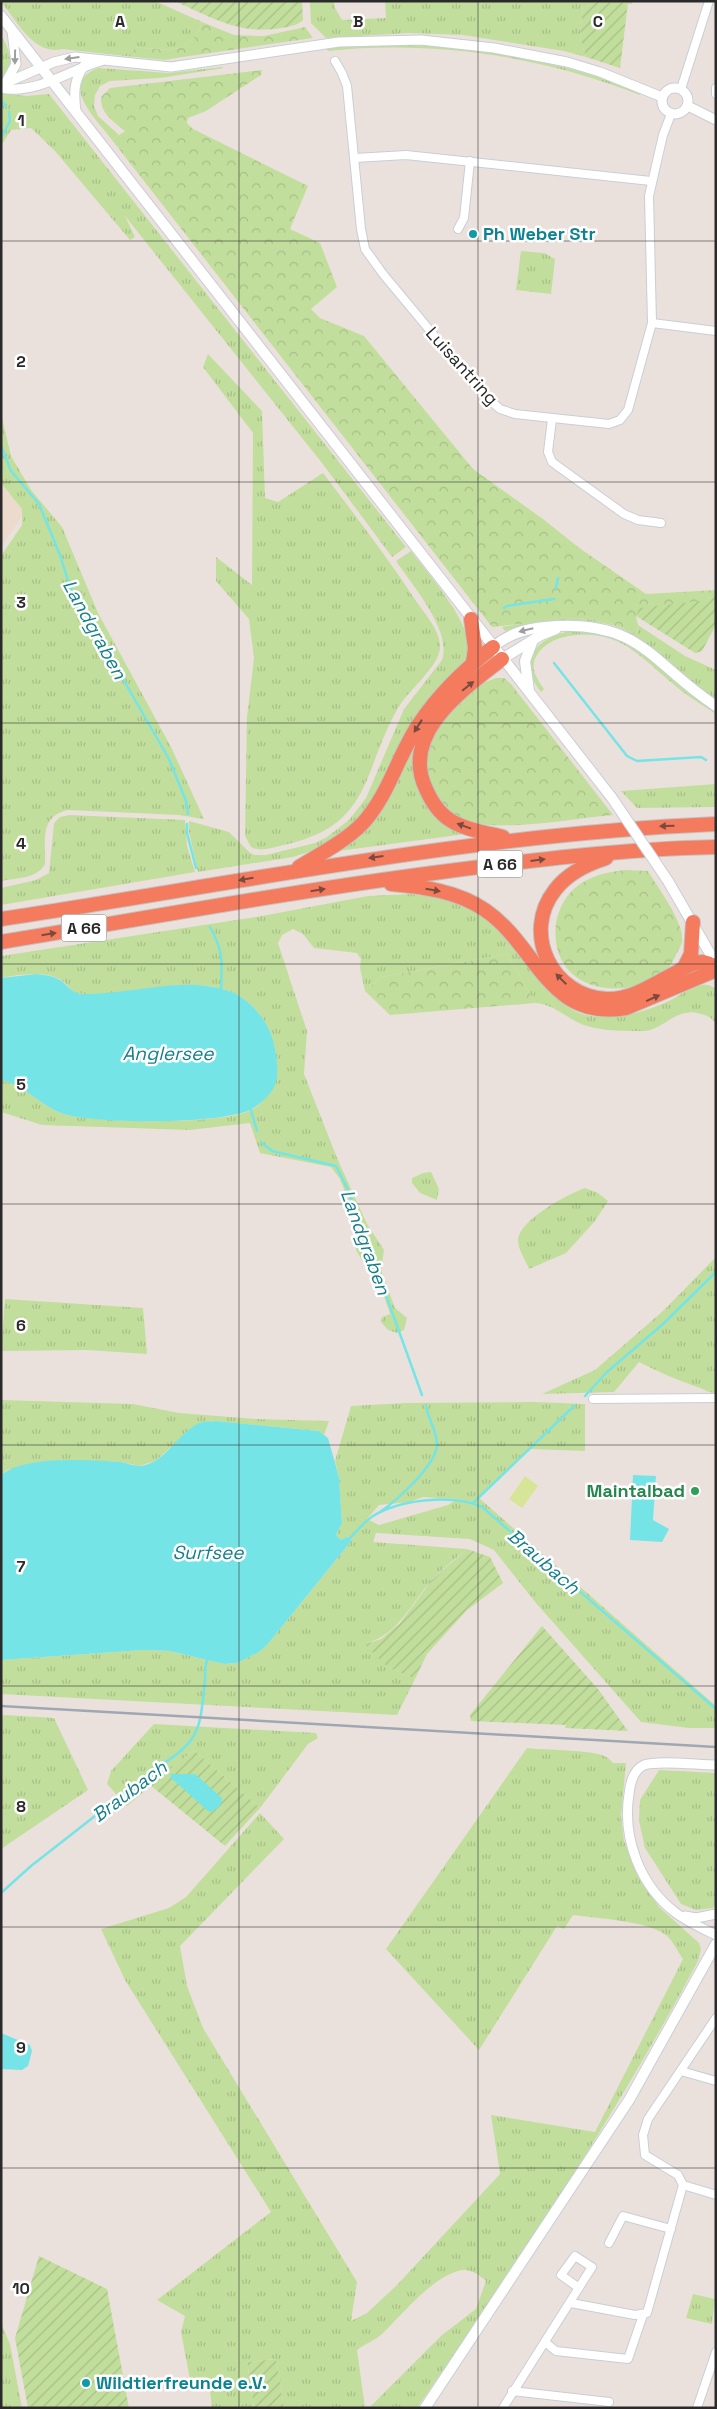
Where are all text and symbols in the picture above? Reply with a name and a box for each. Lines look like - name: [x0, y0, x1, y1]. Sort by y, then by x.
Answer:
- text: A: [115, 11, 125, 32]
- text: B: [353, 11, 363, 32]
- text: C: [593, 11, 603, 32]
- one-way arrow: [11, 50, 19, 66]
- one-way arrow: [64, 54, 80, 62]
- text: 1: [17, 110, 25, 131]
- place label: Ph Weber Str: [483, 222, 596, 245]
- marker: Ph Weber Str: [467, 228, 479, 240]
- street label: Luisantring: [421, 322, 504, 410]
- text: 2: [16, 351, 26, 372]
- water label: Landgraben: [57, 575, 132, 684]
- text: 3: [16, 592, 26, 613]
- one-way arrow: [518, 626, 533, 634]
- one-way arrow: [461, 681, 474, 692]
- one-way arrow: [414, 720, 423, 733]
- one-way arrow: [456, 822, 471, 830]
- one-way arrow: [659, 823, 675, 831]
- text: 4: [16, 833, 26, 854]
- road number: A 66: [478, 851, 522, 878]
- one-way arrow: [367, 854, 383, 862]
- one-way arrow: [530, 856, 546, 864]
- one-way arrow: [238, 875, 254, 883]
- one-way arrow: [310, 885, 326, 893]
- one-way arrow: [426, 886, 442, 894]
- road number: A 66: [62, 914, 106, 941]
- one-way arrow: [42, 929, 58, 937]
- one-way arrow: [555, 973, 567, 985]
- one-way arrow: [646, 993, 660, 1001]
- water label: Anglersee: [122, 1041, 214, 1066]
- text: 5: [16, 1074, 26, 1095]
- water label: Landgraben: [335, 1186, 396, 1299]
- text: 6: [16, 1315, 26, 1336]
- place label: Maintalbad: [587, 1479, 685, 1502]
- marker: Maintalbad: [689, 1485, 701, 1497]
- water label: Braubach: [502, 1523, 585, 1600]
- water label: Surfsee: [172, 1540, 244, 1565]
- text: 7: [17, 1556, 26, 1577]
- water label: Braubach: [87, 1755, 172, 1828]
- text: 8: [16, 1796, 26, 1817]
- text: 9: [16, 2037, 26, 2058]
- text: 10: [12, 2278, 30, 2299]
- place label: Wildtierfreunde e.V.: [96, 2371, 267, 2394]
- marker: Wildtierfreunde e.V.: [80, 2377, 92, 2389]

